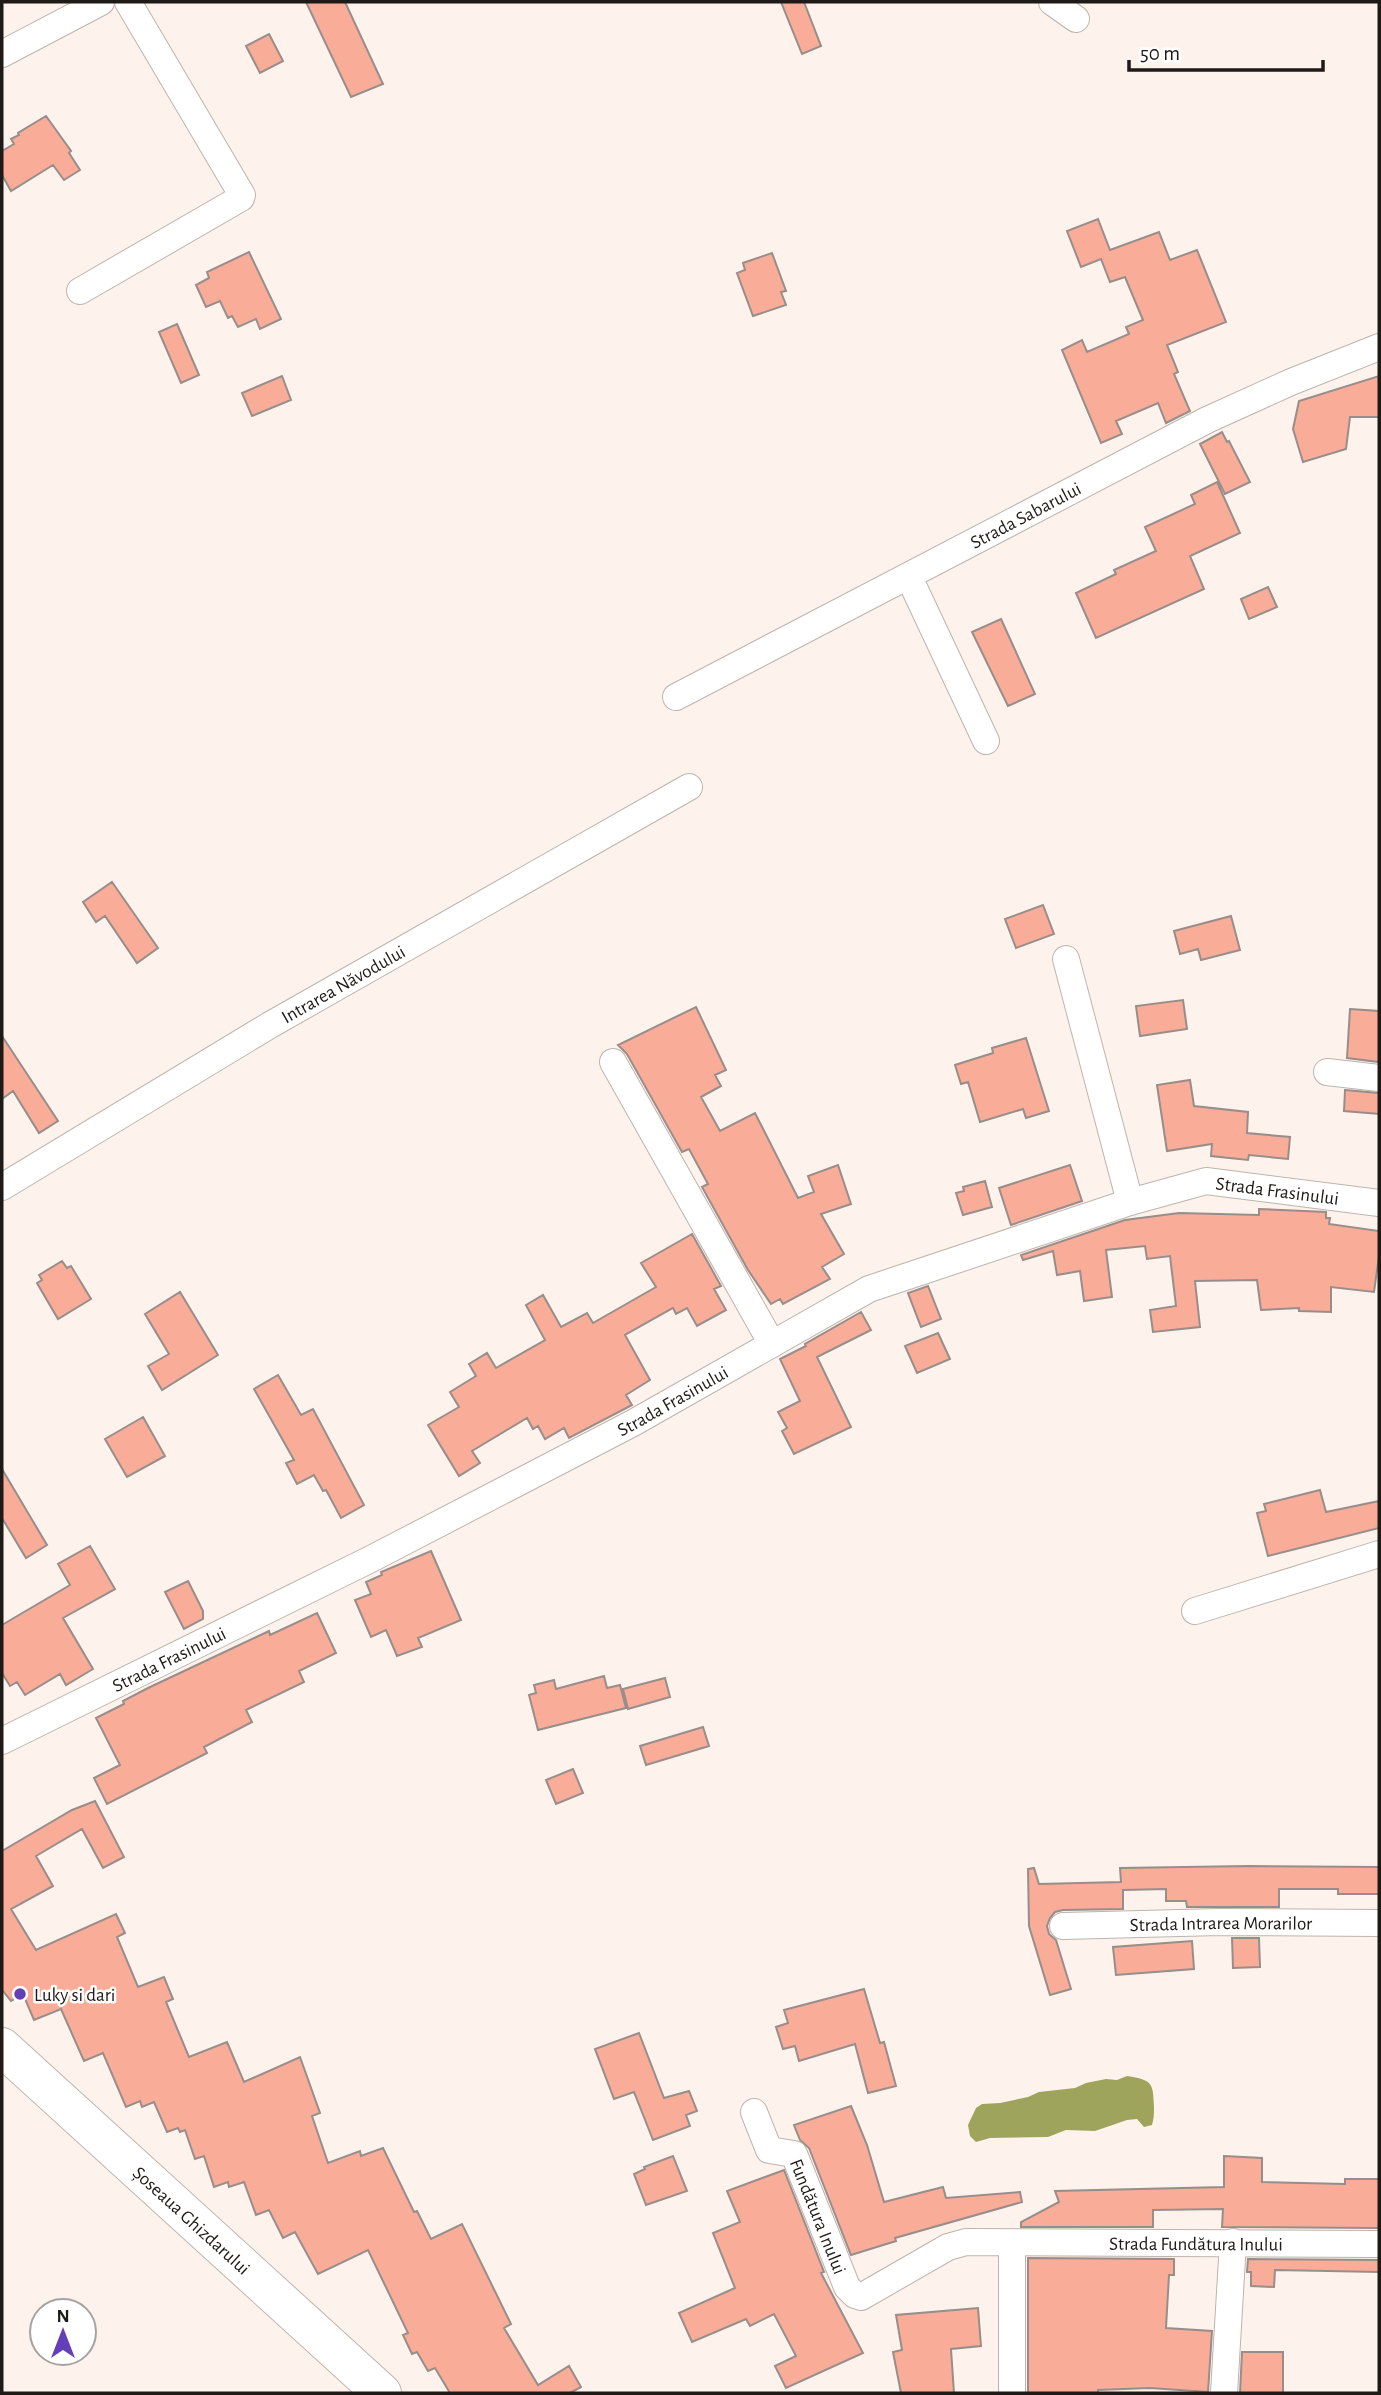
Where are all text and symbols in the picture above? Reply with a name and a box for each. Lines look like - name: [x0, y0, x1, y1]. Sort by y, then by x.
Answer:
- scale bar: [1129, 28, 1323, 72]
- text: 50 m: [1140, 43, 1180, 64]
- street label: Strada Sabarului: [967, 479, 1085, 553]
- street label: Intrarea Năvodului: [279, 942, 409, 1027]
- street label: Strada Frasinului: [1215, 1174, 1340, 1209]
- street label: Strada Frasinului: [615, 1363, 732, 1440]
- street label: Strada Frasinului: [110, 1624, 229, 1696]
- street label: Strada Intrarea Morarilor: [1129, 1914, 1312, 1935]
- marker: Luky si dari: [12, 1986, 28, 2002]
- place label: Luky si dari: [34, 1986, 115, 2005]
- street label: Fundătura Inului: [786, 2156, 849, 2277]
- street label: Șoseaua Ghizdarului: [128, 2163, 253, 2279]
- street label: Strada Fundătura Inului: [1109, 2235, 1283, 2255]
- north arrow: [28, 2297, 98, 2367]
- text: N: [56, 2307, 70, 2326]

